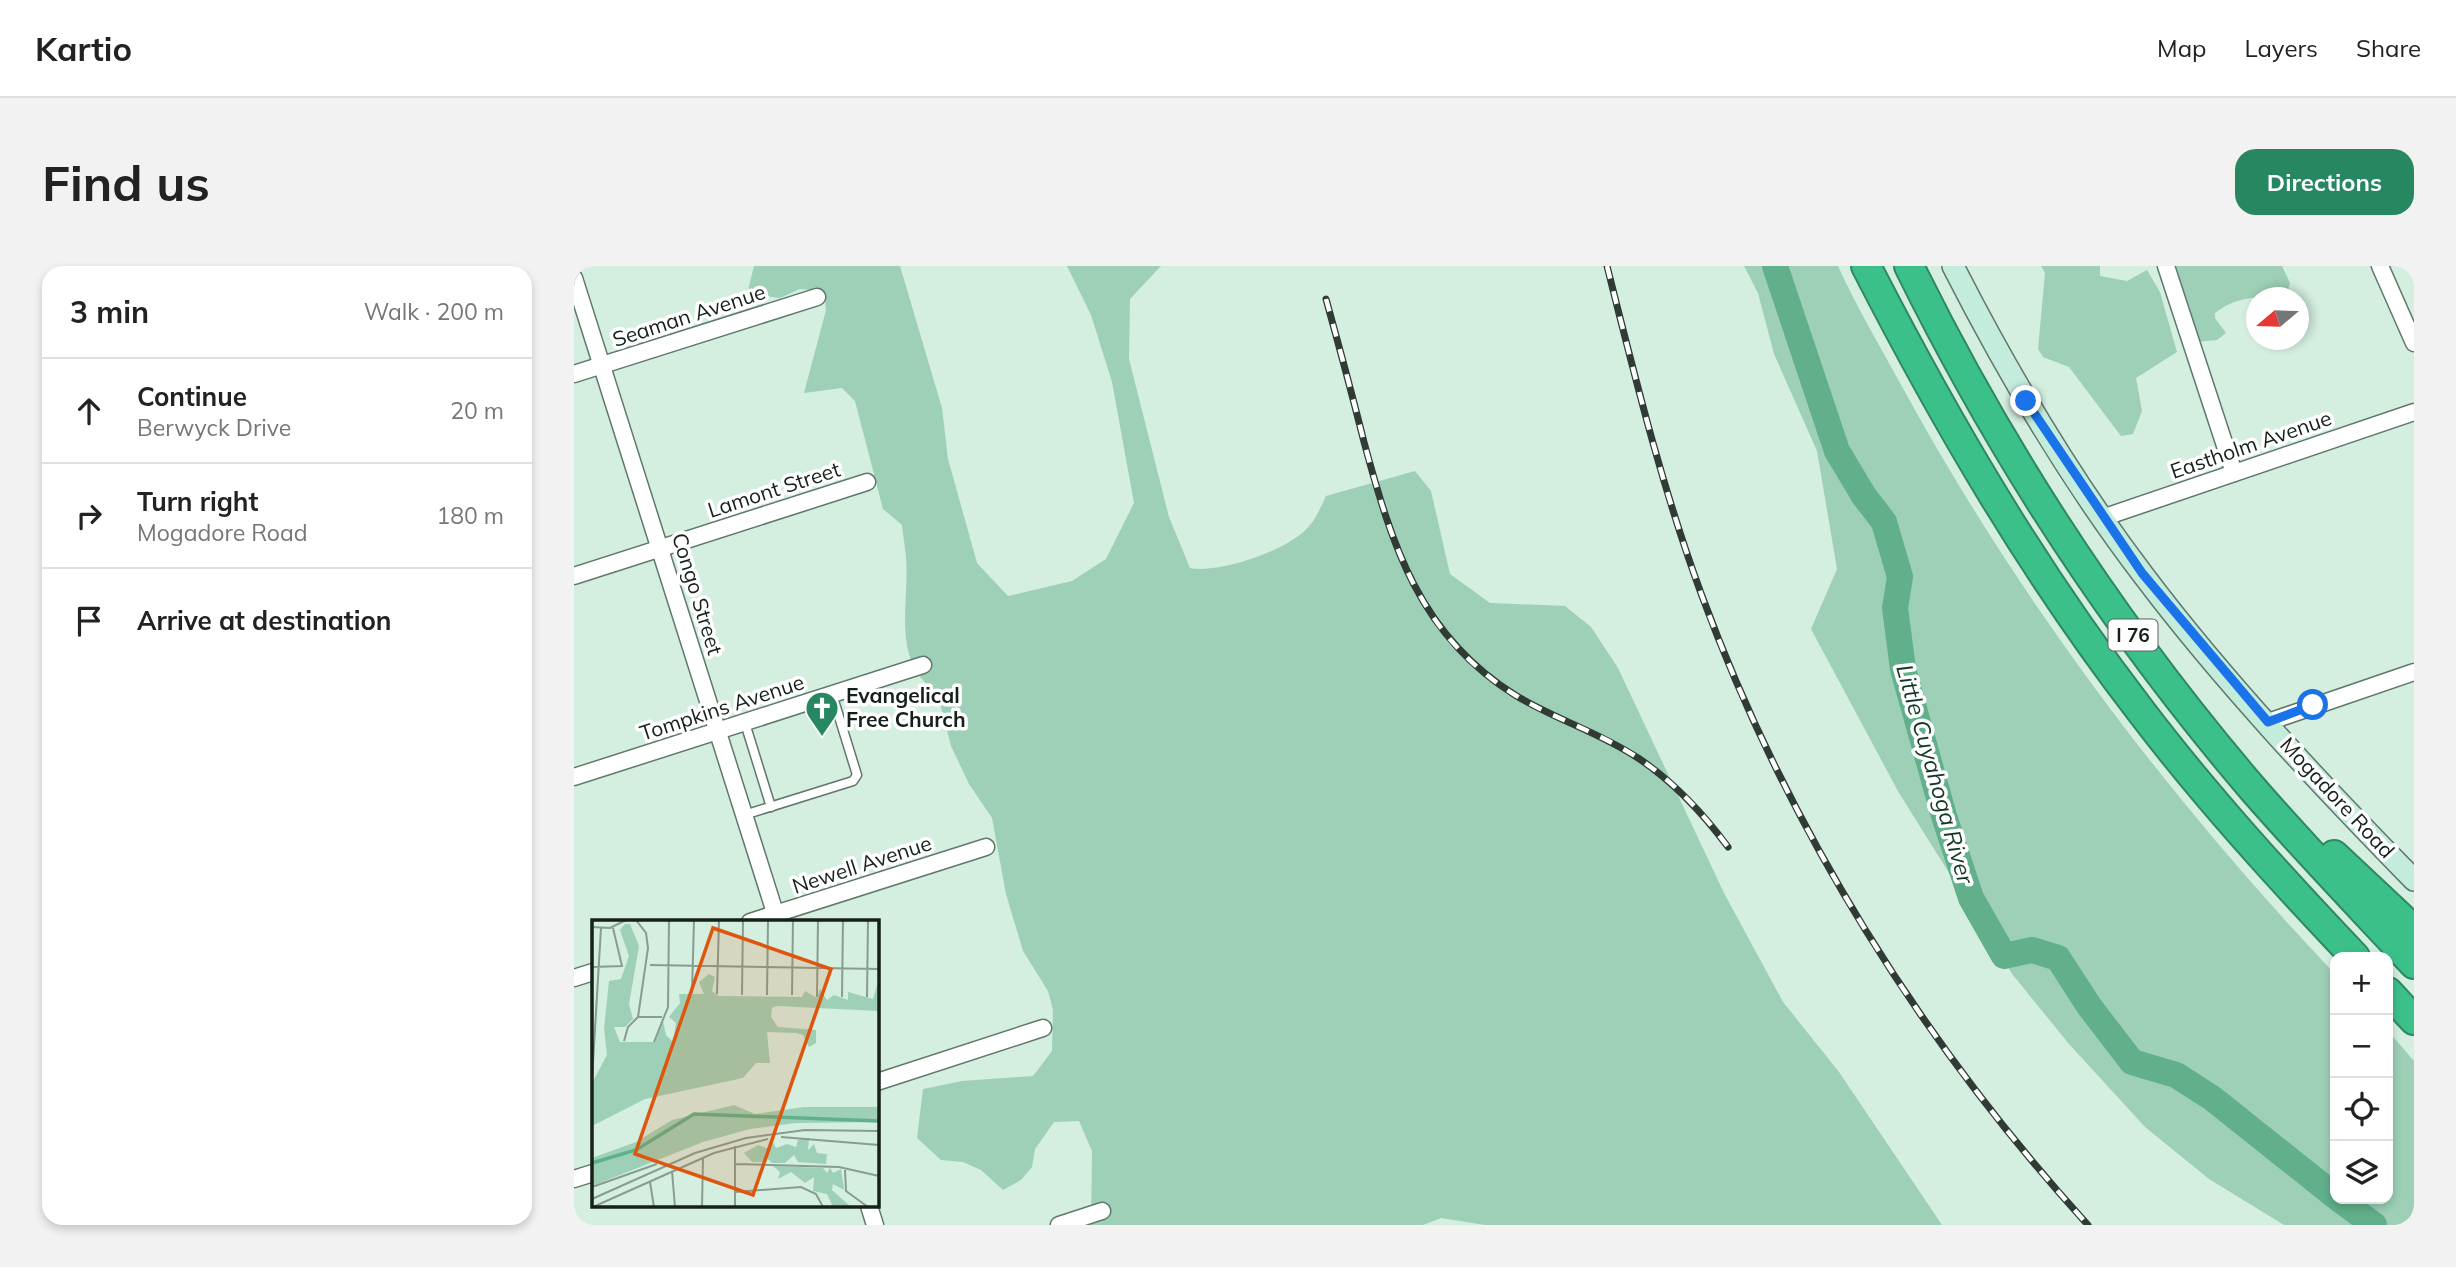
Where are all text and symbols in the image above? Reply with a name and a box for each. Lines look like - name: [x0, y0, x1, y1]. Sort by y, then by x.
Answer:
- text: Kartio: [35, 28, 132, 69]
- text: Map: [2157, 33, 2206, 63]
- text: Layers: [2244, 33, 2318, 63]
- text: Share: [2356, 33, 2421, 63]
- button: Directions: [2235, 149, 2414, 215]
- text: Find us: [42, 152, 210, 213]
- street label: Seaman Avenue: [609, 278, 768, 352]
- north arrow: [2246, 287, 2309, 350]
- text: 3 min: [70, 293, 149, 331]
- text: Walk · 200 m: [364, 297, 504, 326]
- text: Continue: [137, 380, 247, 413]
- route end: [2010, 385, 2041, 416]
- icon: ahead: [70, 392, 108, 430]
- text: 20 m: [450, 396, 504, 425]
- street label: Eastholm Avenue: [2167, 404, 2335, 484]
- text: Berwyck Drive: [137, 413, 291, 442]
- street label: Lamont Street: [704, 455, 843, 523]
- text: Turn right: [137, 485, 258, 518]
- icon: right: [70, 497, 108, 535]
- text: 180 m: [436, 501, 504, 530]
- text: Mogadore Road: [137, 518, 308, 547]
- street label: Congo Street: [667, 530, 729, 658]
- icon: arrive: [70, 602, 108, 640]
- text: Arrive at destination: [137, 604, 392, 637]
- road number: I 76: [2108, 620, 2158, 650]
- water label: Little Cuyahoga River: [1890, 661, 1981, 888]
- street label: Tompkins Avenue: [636, 668, 807, 746]
- place label: Evangelical Free Church: [846, 682, 966, 732]
- church icon: Evangelical Free Church: [803, 689, 841, 738]
- route start: [2297, 689, 2328, 720]
- street label: Mogadore Road: [2275, 731, 2400, 863]
- street label: Newell Avenue: [789, 829, 935, 899]
- inset map: [592, 920, 878, 1208]
- map controls: [2330, 952, 2393, 1204]
- button: +: [2330, 952, 2393, 1015]
- button: −: [2330, 1015, 2393, 1078]
- button: locate: [2330, 1078, 2393, 1141]
- button: layers: [2330, 1141, 2393, 1204]

